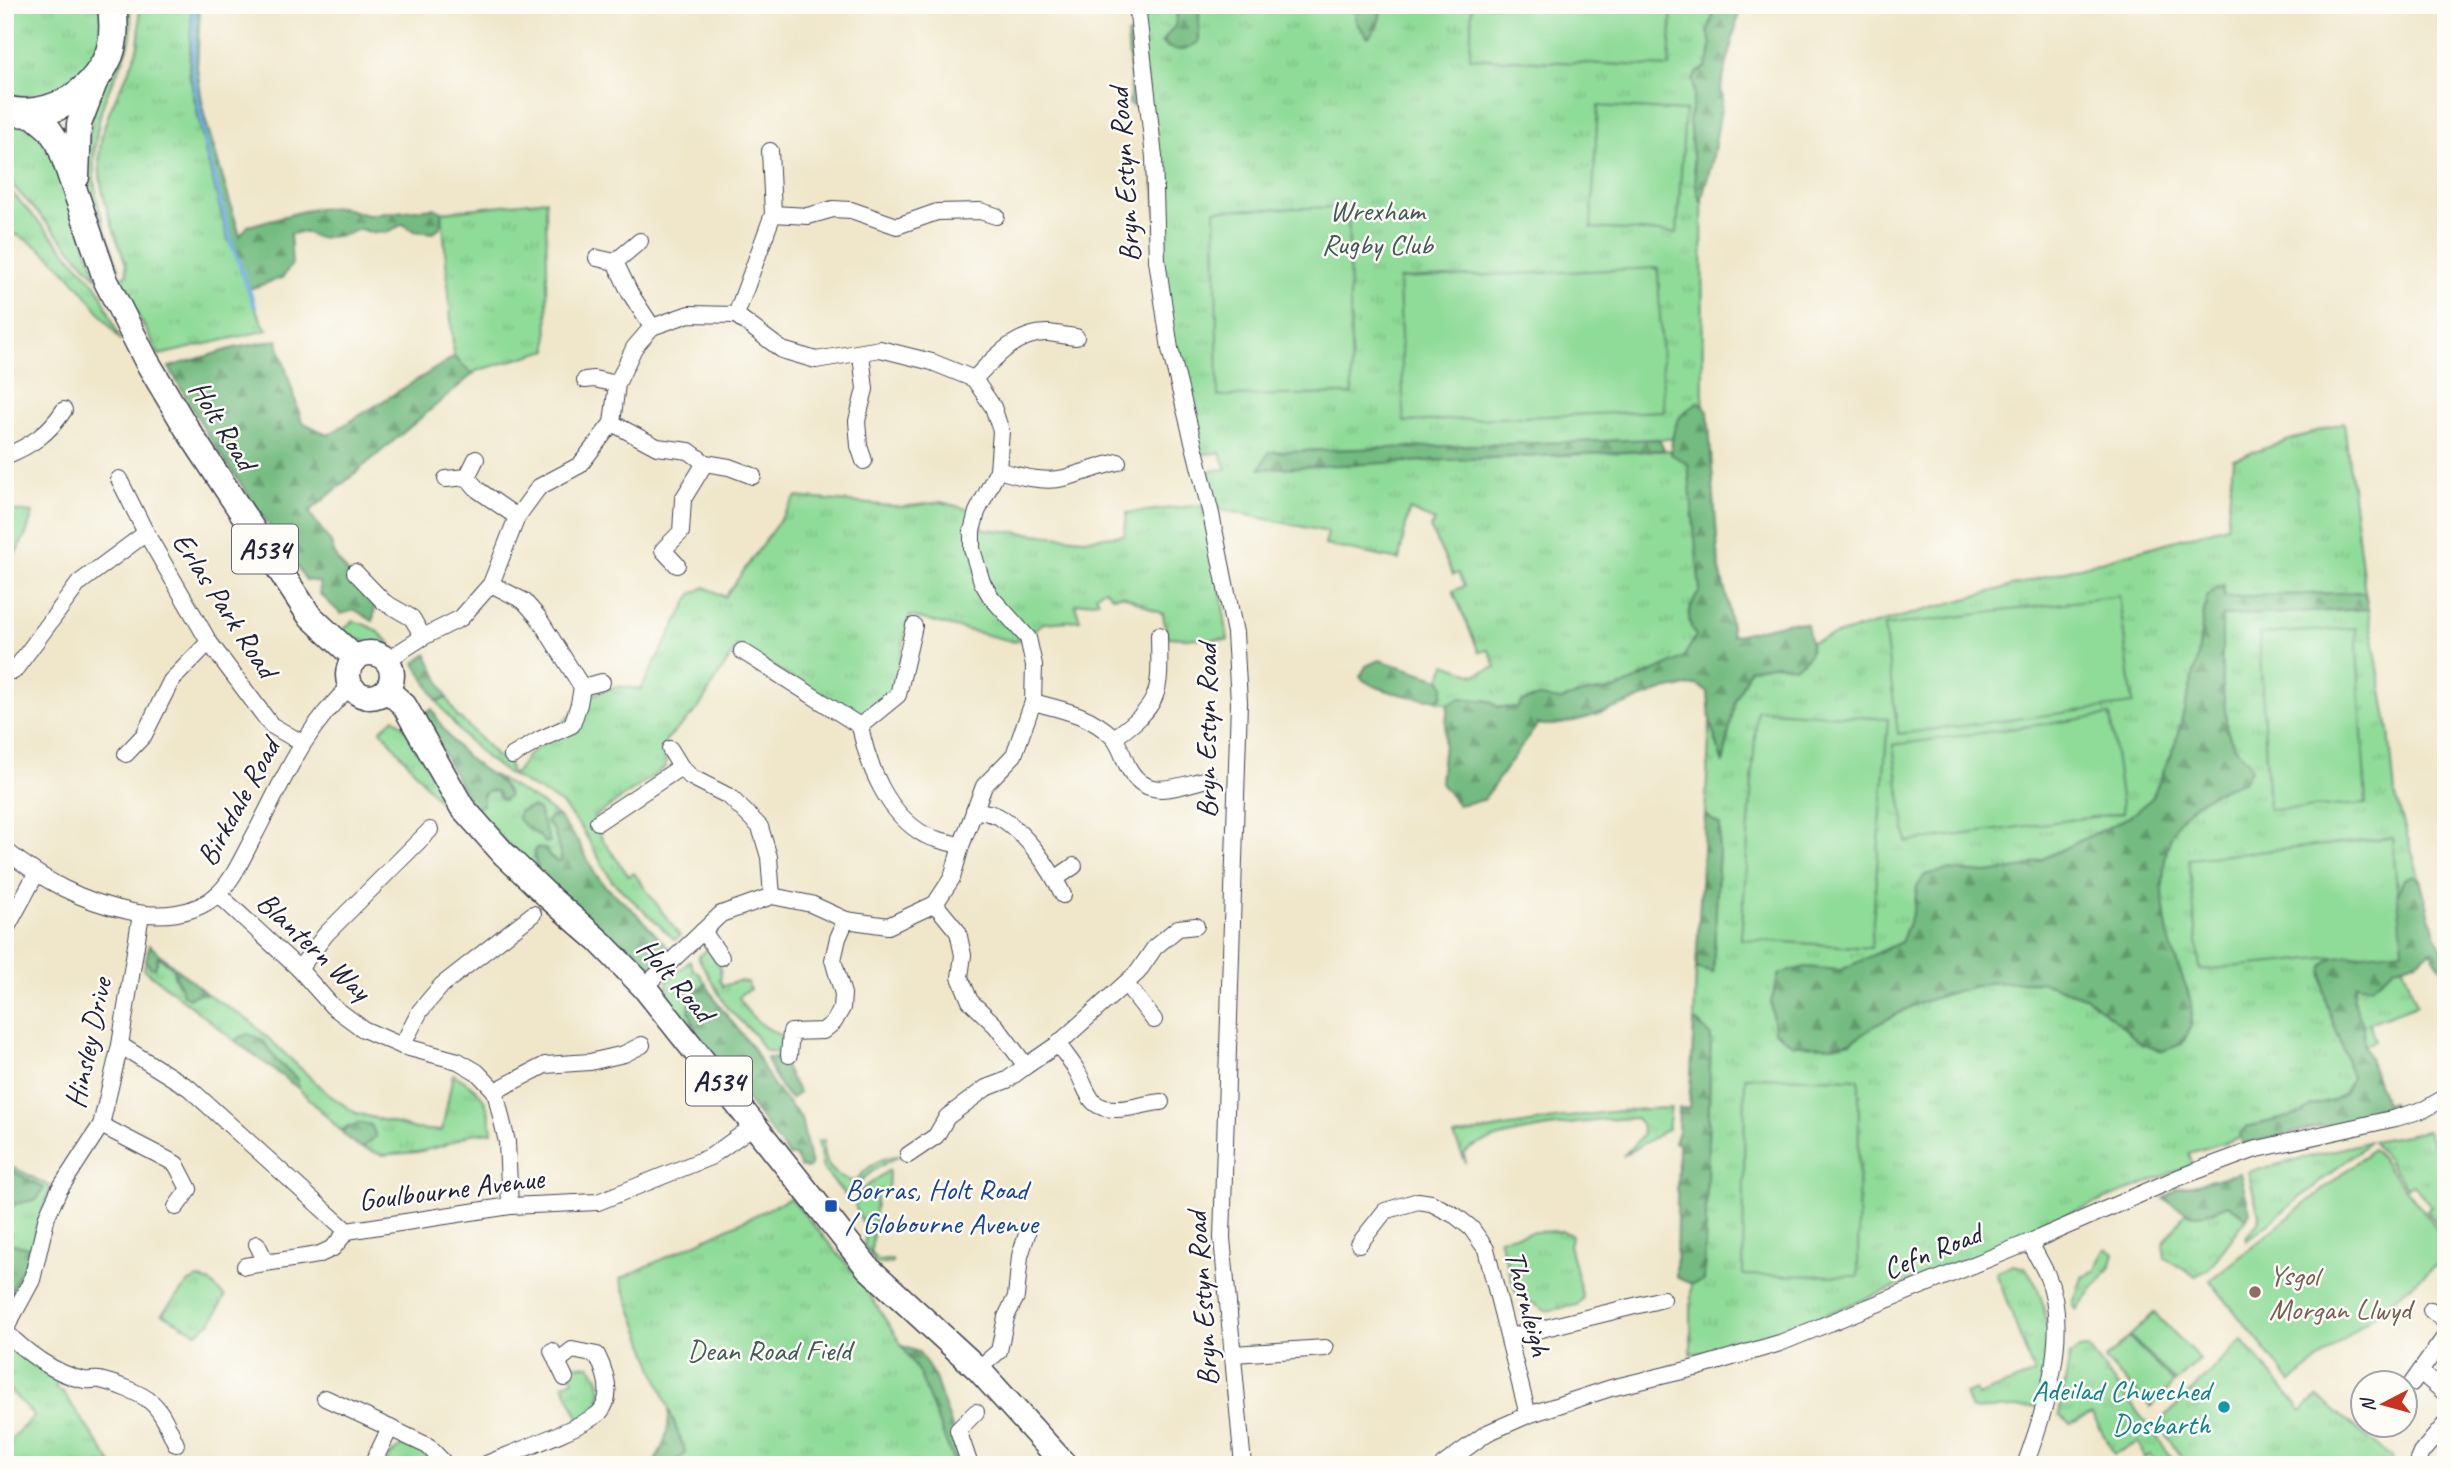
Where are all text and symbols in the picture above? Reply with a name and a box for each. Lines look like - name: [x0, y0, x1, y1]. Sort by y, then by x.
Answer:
- street label: Bryn Estyn Road: [1099, 82, 1149, 263]
- park label: Wrexham Rugby Club: [1321, 191, 1435, 263]
- street label: Holt Road: [181, 373, 268, 481]
- road number: A534: [232, 524, 298, 574]
- street label: Erlas Park Road: [164, 525, 288, 689]
- street label: Bryn Estyn Road: [1187, 639, 1225, 818]
- street label: Birkdale Road: [188, 728, 290, 872]
- street label: Blantern Way: [249, 883, 381, 1011]
- street label: Holt Road: [629, 930, 726, 1033]
- street label: Hinsley Drive: [56, 972, 121, 1112]
- road number: A534: [686, 1056, 752, 1106]
- street label: Goulbourne Avenue: [356, 1159, 548, 1219]
- place label: Borras, Holt Road / Globourne Avenue: [845, 1170, 1040, 1242]
- marker: Borras, Holt Road / Globourne Avenue: [823, 1198, 839, 1214]
- street label: Bryn Estyn Road: [1177, 1206, 1227, 1387]
- street label: Cefn Road: [1877, 1213, 1991, 1288]
- street label: Thornleigh: [1496, 1246, 1560, 1360]
- place label: Ysgol Morgan Llwyd: [2269, 1256, 2415, 1328]
- marker: Ysgol Morgan Llwyd: [2247, 1284, 2263, 1300]
- park label: Dean Road Field: [687, 1331, 855, 1369]
- north arrow: [2350, 1368, 2420, 1438]
- place label: Adeilad Chweched Dosbarth: [2031, 1371, 2214, 1443]
- text: N: [2355, 1395, 2381, 1413]
- marker: Adeilad Chweched Dosbarth: [2216, 1399, 2232, 1415]

